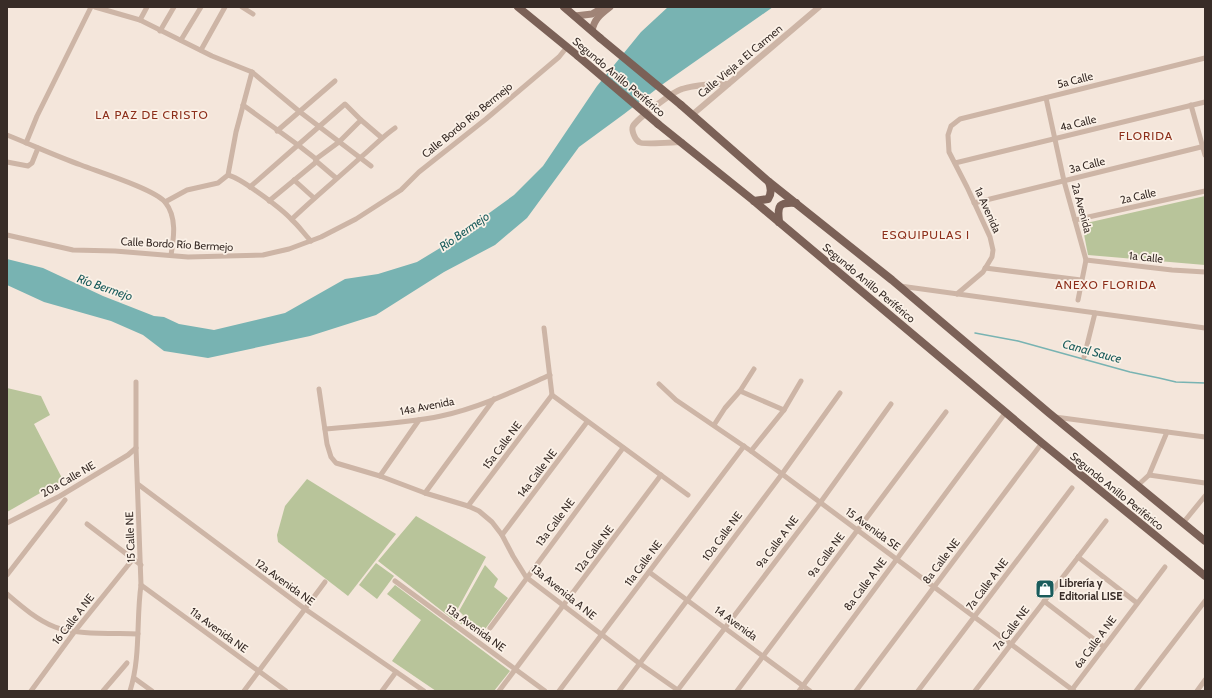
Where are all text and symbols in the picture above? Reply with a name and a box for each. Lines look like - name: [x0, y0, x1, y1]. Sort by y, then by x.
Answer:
- street label: Calle Vieja a El Carmen: [695, 21, 785, 101]
- street label: Segundo Anillo Periférico: [570, 34, 668, 120]
- street label: 5a Calle: [1056, 69, 1095, 91]
- street label: Calle Bordo Río Bermejo: [419, 79, 515, 161]
- district label: LA PAZ DE CRISTO: [95, 107, 209, 122]
- street label: 4a Calle: [1058, 112, 1098, 134]
- district label: FLORIDA: [1119, 128, 1173, 143]
- street label: 3a Calle: [1068, 154, 1107, 176]
- street label: 2a Avenida: [1069, 182, 1096, 235]
- street label: 1a Avenida: [972, 185, 1005, 236]
- street label: 2a Calle: [1119, 185, 1158, 207]
- water label: Río Bermejo: [436, 208, 492, 254]
- district label: ESQUIPULAS I: [882, 227, 970, 242]
- street label: Calle Bordo Río Bermejo: [120, 234, 234, 254]
- street label: Segundo Anillo Periférico: [820, 240, 918, 326]
- street label: 1a Calle: [1128, 248, 1164, 266]
- water label: Río Bermejo: [75, 271, 135, 303]
- district label: ANEXO FLORIDA: [1055, 277, 1157, 292]
- water label: Canal Sauce: [1061, 336, 1124, 366]
- street label: 14a Avenida: [399, 394, 456, 418]
- street label: 15a Calle NE: [479, 418, 525, 472]
- street label: 14a Calle NE: [514, 446, 560, 500]
- street label: Segundo Anillo Periférico: [1067, 449, 1167, 533]
- street label: 20a Calle NE: [38, 458, 98, 500]
- street label: 13a Calle NE: [532, 495, 578, 549]
- street label: 15 Avenida SE: [843, 504, 903, 554]
- street label: 10a Calle NE: [699, 509, 745, 563]
- street label: 15 Calle NE: [122, 511, 138, 563]
- street label: 9a Calle A NE: [753, 513, 801, 571]
- street label: 12a Calle NE: [571, 522, 617, 576]
- street label: 9a Calle NE: [804, 530, 848, 580]
- street label: 8a Calle NE: [919, 535, 963, 587]
- street label: 11a Calle NE: [621, 537, 665, 589]
- street label: 8a Calle A NE: [841, 555, 889, 613]
- street label: 7a Calle A NE: [963, 555, 1011, 613]
- street label: 12a Avenida NE: [252, 556, 318, 608]
- street label: 13a Avenida A NE: [528, 561, 600, 623]
- place label: Librería y Editorial LISE: [1059, 576, 1122, 603]
- shop icon: Librería y Editorial LISE: [1034, 578, 1056, 600]
- street label: 16 Calle A NE: [49, 591, 97, 647]
- street label: 13a Avenida NE: [443, 602, 509, 654]
- street label: 14 Avenida: [712, 603, 761, 644]
- street label: 7a Calle NE: [990, 603, 1032, 653]
- street label: 11a Avenida NE: [187, 604, 251, 656]
- street label: 6a Calle A NE: [1071, 613, 1119, 671]

